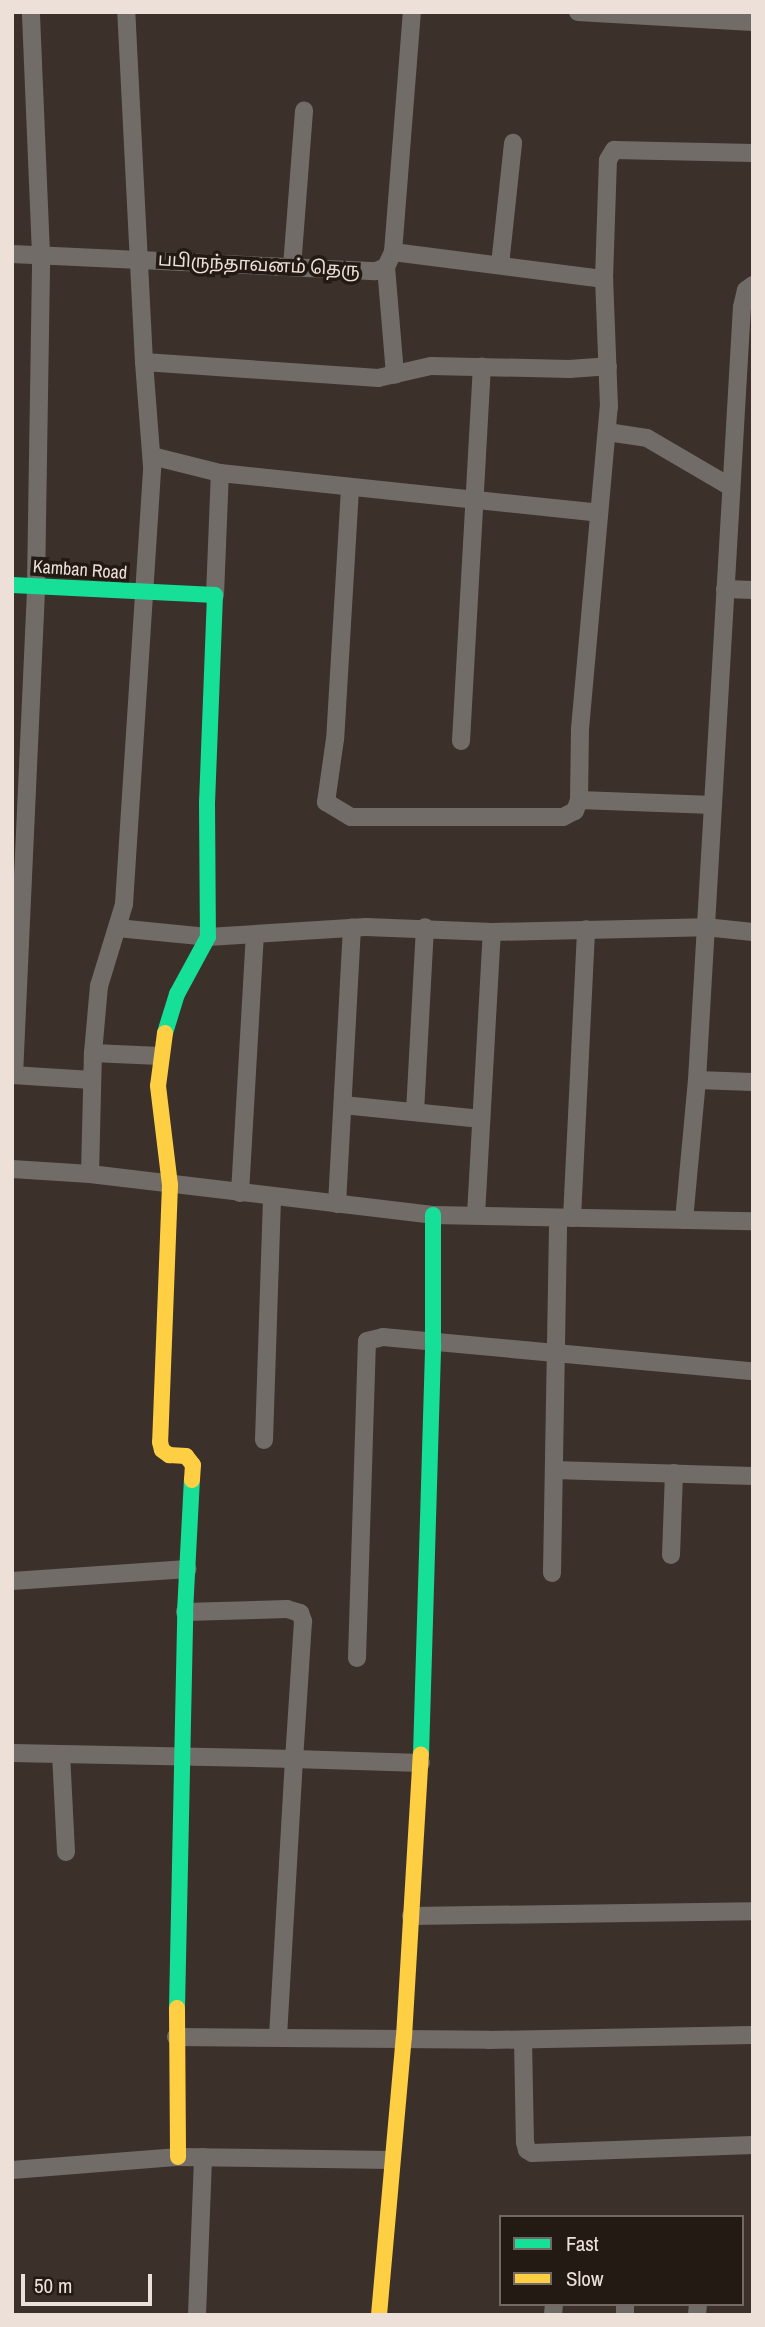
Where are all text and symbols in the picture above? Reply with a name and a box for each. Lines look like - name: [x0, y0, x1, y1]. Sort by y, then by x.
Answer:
- street label: பபிருந்தாவனம் தெரு: [157, 249, 361, 281]
- street label: Kamban Road: [32, 556, 128, 584]
- legend: [499, 2215, 744, 2306]
- text: Fast: [566, 2229, 599, 2258]
- scale bar: [24, 2260, 156, 2304]
- text: Slow: [566, 2264, 603, 2293]
- text: 50 m: [34, 2271, 72, 2300]

